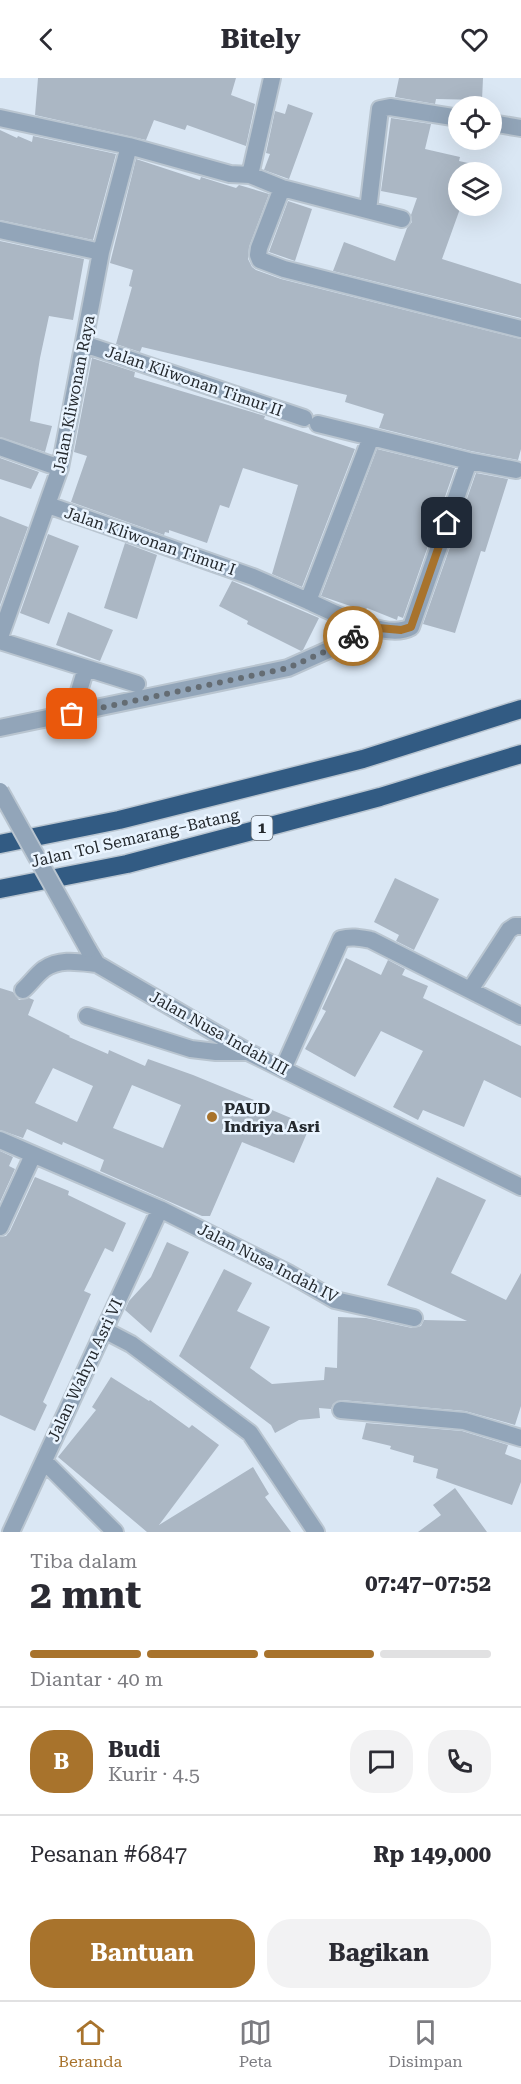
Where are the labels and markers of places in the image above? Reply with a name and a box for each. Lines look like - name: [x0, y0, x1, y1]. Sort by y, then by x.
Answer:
- pin: [421, 497, 472, 548]
- pin: [46, 688, 97, 739]
- place label: PAUD Indriya Asri: [224, 1099, 320, 1136]
- marker: PAUD Indriya Asri: [205, 1110, 219, 1124]

